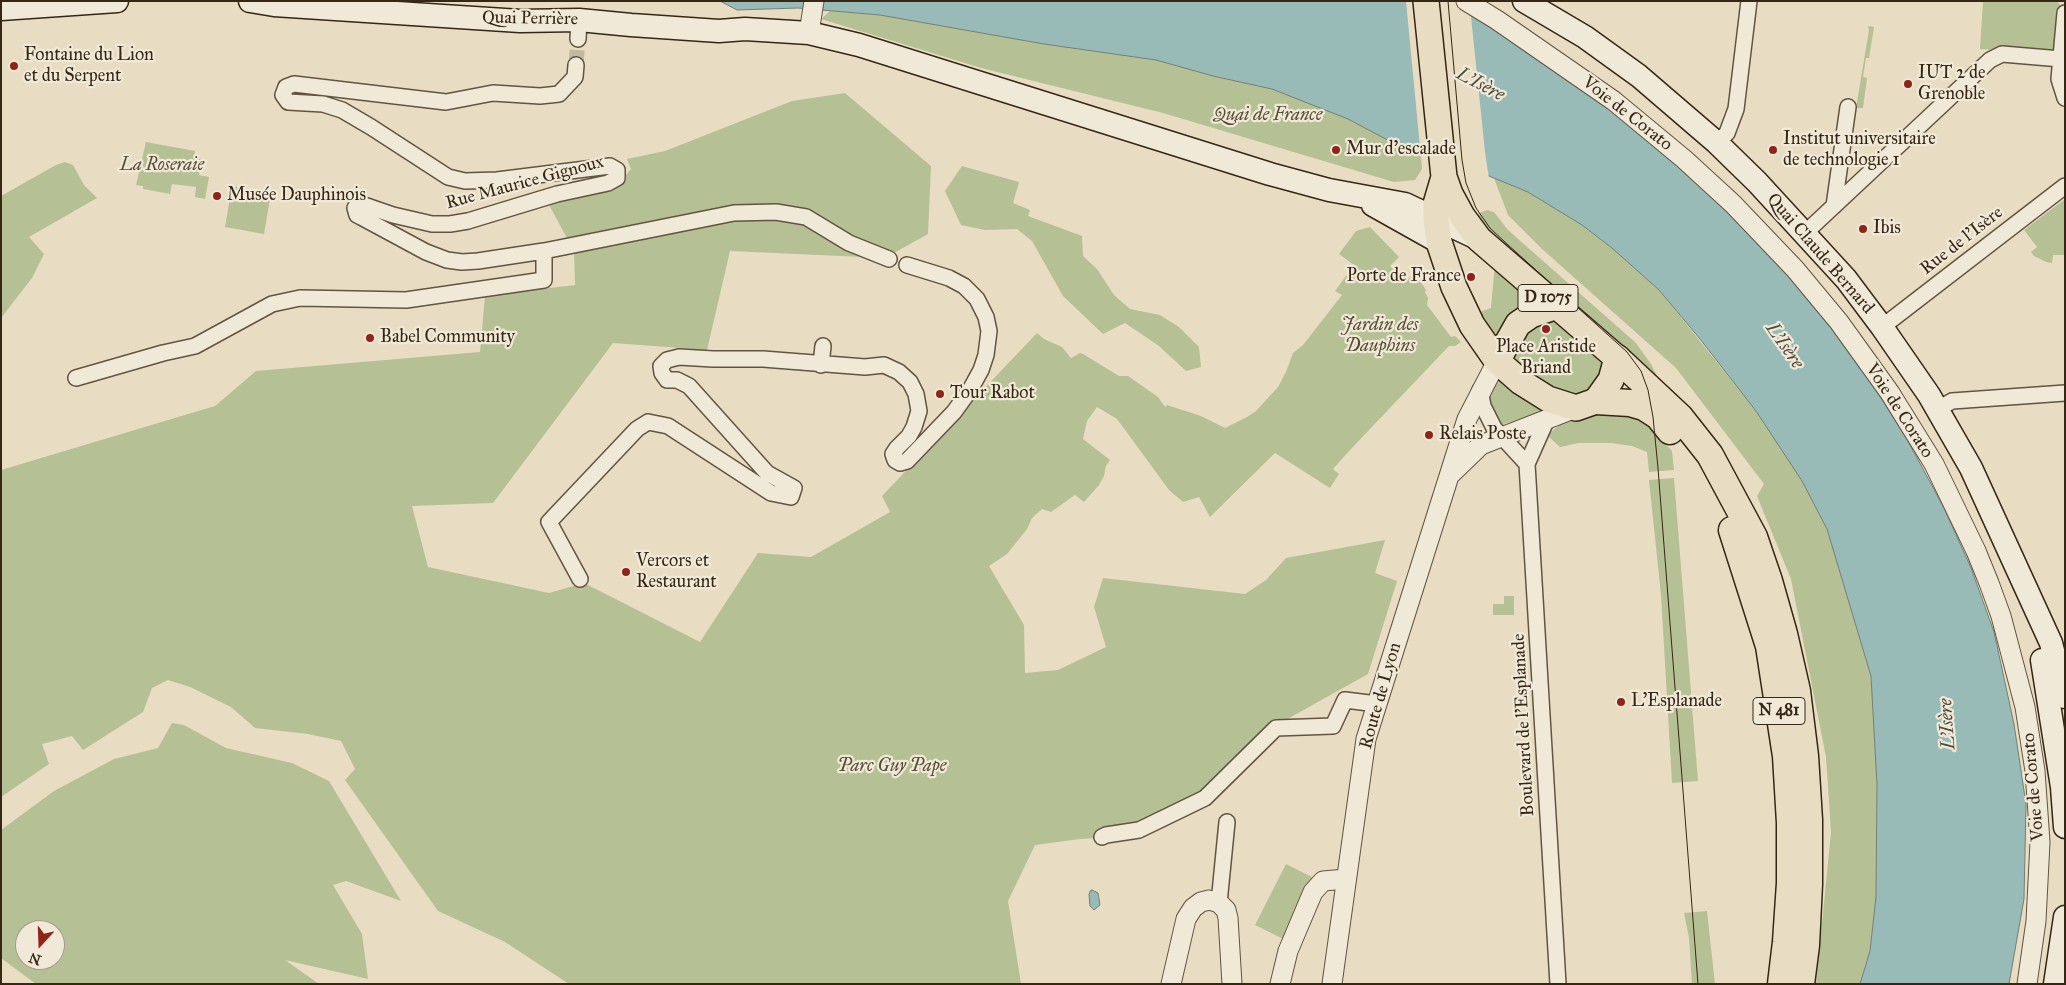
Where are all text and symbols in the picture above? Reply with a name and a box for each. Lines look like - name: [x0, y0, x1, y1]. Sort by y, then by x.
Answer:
- street label: Quai Perrière: [482, 7, 578, 31]
- place label: Fontaine du Lion et du Serpent: [24, 45, 154, 88]
- marker: Fontaine du Lion et du Serpent: [8, 60, 20, 72]
- water label: L'Isère: [1452, 63, 1508, 107]
- place label: IUT 2 de Grenoble: [1918, 63, 1985, 106]
- street label: Voie de Corato: [1578, 72, 1676, 156]
- marker: IUT 2 de Grenoble: [1902, 78, 1914, 90]
- park label: Quai de France: [1213, 105, 1323, 127]
- place label: Institut universitaire de technologie 1: [1783, 129, 1936, 172]
- place label: Mur d'escalade: [1346, 139, 1456, 161]
- marker: Mur d'escalade: [1330, 144, 1342, 156]
- marker: Institut universitaire de technologie 1: [1767, 144, 1779, 156]
- street label: Rue Maurice Gignoux: [444, 151, 606, 215]
- park label: La Roseraie: [120, 155, 204, 177]
- place label: Musée Dauphinois: [227, 185, 366, 207]
- street label: Quai Claude Bernard: [1762, 189, 1878, 319]
- marker: Musée Dauphinois: [211, 190, 223, 202]
- street label: Rue de l'Isère: [1916, 202, 2008, 280]
- place label: Ibis: [1873, 218, 1901, 240]
- marker: Ibis: [1857, 223, 1869, 235]
- place label: Porte de France: [1347, 266, 1461, 288]
- marker: Porte de France: [1465, 271, 1477, 283]
- road number: D 1075: [1518, 284, 1578, 312]
- park label: Jardin des Dauphins: [1342, 315, 1418, 358]
- water label: L'Isère: [1760, 319, 1808, 373]
- marker: Place Aristide Briand: [1540, 323, 1552, 335]
- place label: Babel Community: [380, 327, 515, 349]
- marker: Babel Community: [364, 332, 376, 344]
- place label: Place Aristide Briand: [1496, 337, 1596, 379]
- street label: Voie de Corato: [1860, 360, 1938, 462]
- place label: Tour Rabot: [950, 383, 1035, 405]
- marker: Tour Rabot: [934, 388, 946, 400]
- place label: Relais Poste: [1439, 424, 1526, 446]
- marker: Relais Poste: [1423, 429, 1435, 441]
- place label: Vercors et Restaurant: [636, 551, 717, 594]
- marker: Vercors et Restaurant: [620, 566, 632, 578]
- street label: Boulevard de l'Esplanade: [1508, 633, 1540, 817]
- street label: Route de Lyon: [1355, 640, 1407, 752]
- place label: L'Esplanade: [1631, 691, 1722, 713]
- marker: L'Esplanade: [1615, 696, 1627, 708]
- road number: N 481: [1753, 698, 1805, 724]
- water label: L'Isère: [1935, 698, 1961, 750]
- street label: Voie de Corato: [2019, 732, 2049, 842]
- park label: Parc Guy Pape: [838, 756, 946, 778]
- north arrow: [15, 920, 65, 970]
- text: N: [27, 949, 44, 969]

